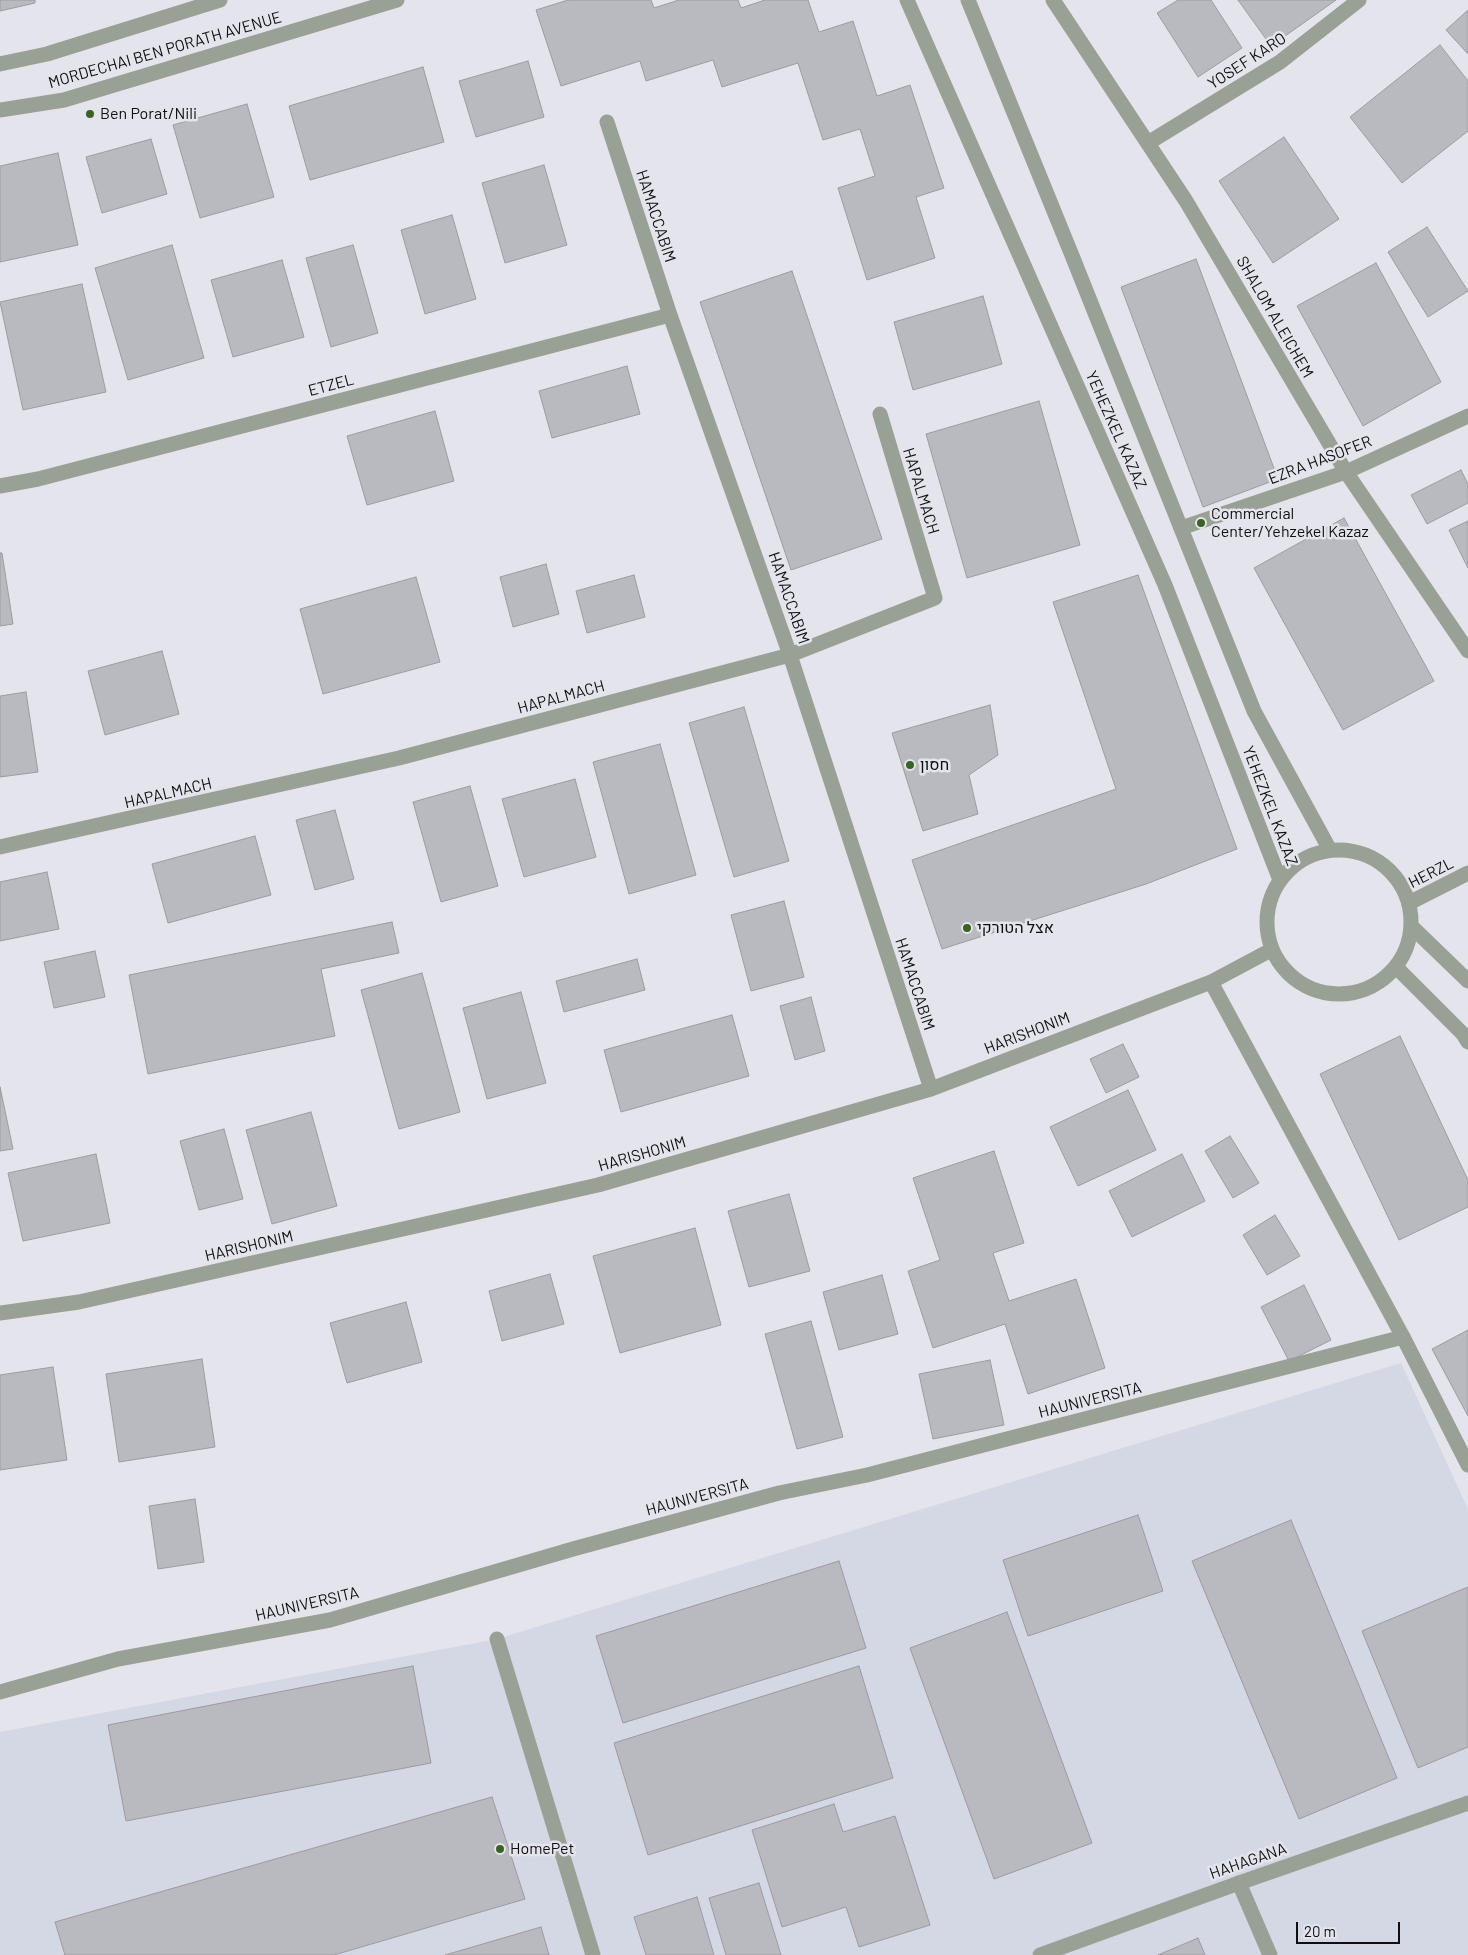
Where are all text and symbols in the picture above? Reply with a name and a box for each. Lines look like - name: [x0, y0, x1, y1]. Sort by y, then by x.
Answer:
- street label: MORDECHAI BEN PORATH AVENUE: [46, 7, 284, 93]
- street label: YOSEF KARO: [1204, 29, 1290, 93]
- place label: Ben Porat/Nili: [100, 104, 197, 124]
- marker: Ben Porat/Nili: [84, 108, 96, 120]
- street label: HAMACCABIM: [632, 167, 680, 265]
- street label: SHALOM ALEICHEM: [1232, 253, 1318, 381]
- street label: YEHEZKEL KAZAZ: [1081, 368, 1151, 492]
- street label: ETZEL: [306, 370, 356, 400]
- street label: EZRA HASOFER: [1266, 431, 1374, 489]
- street label: HAPALMACH: [899, 445, 943, 537]
- place label: Commercial Center/Yehzekel Kazaz: [1211, 504, 1369, 542]
- marker: Commercial Center/Yehzekel Kazaz: [1195, 517, 1207, 529]
- street label: HAMACCABIM: [764, 549, 814, 647]
- street label: HAPALMACH: [515, 676, 607, 718]
- street label: YEHEZKEL KAZAZ: [1238, 743, 1302, 869]
- place label: חסון: [920, 755, 949, 775]
- marker: חסון: [904, 759, 916, 771]
- street label: HAPALMACH: [122, 774, 214, 812]
- street label: HERZL: [1405, 854, 1457, 892]
- place label: אצל הטורקי: [977, 918, 1054, 938]
- marker: אצל הטורקי: [961, 922, 973, 934]
- street label: HAMACCABIM: [891, 935, 939, 1033]
- street label: HARISHONIM: [981, 1008, 1073, 1058]
- street label: HARISHONIM: [596, 1132, 688, 1176]
- street label: HARISHONIM: [203, 1226, 295, 1266]
- street label: HAUNIVERSITA: [1036, 1378, 1144, 1422]
- street label: HAUNIVERSITA: [644, 1474, 750, 1520]
- street label: HAUNIVERSITA: [253, 1583, 361, 1625]
- place label: HomePet: [510, 1839, 574, 1859]
- street label: HAHAGANA: [1207, 1839, 1289, 1883]
- marker: HomePet: [494, 1843, 506, 1855]
- scale bar: [1298, 1912, 1402, 1944]
- text: 20 m: [1304, 1922, 1336, 1940]

